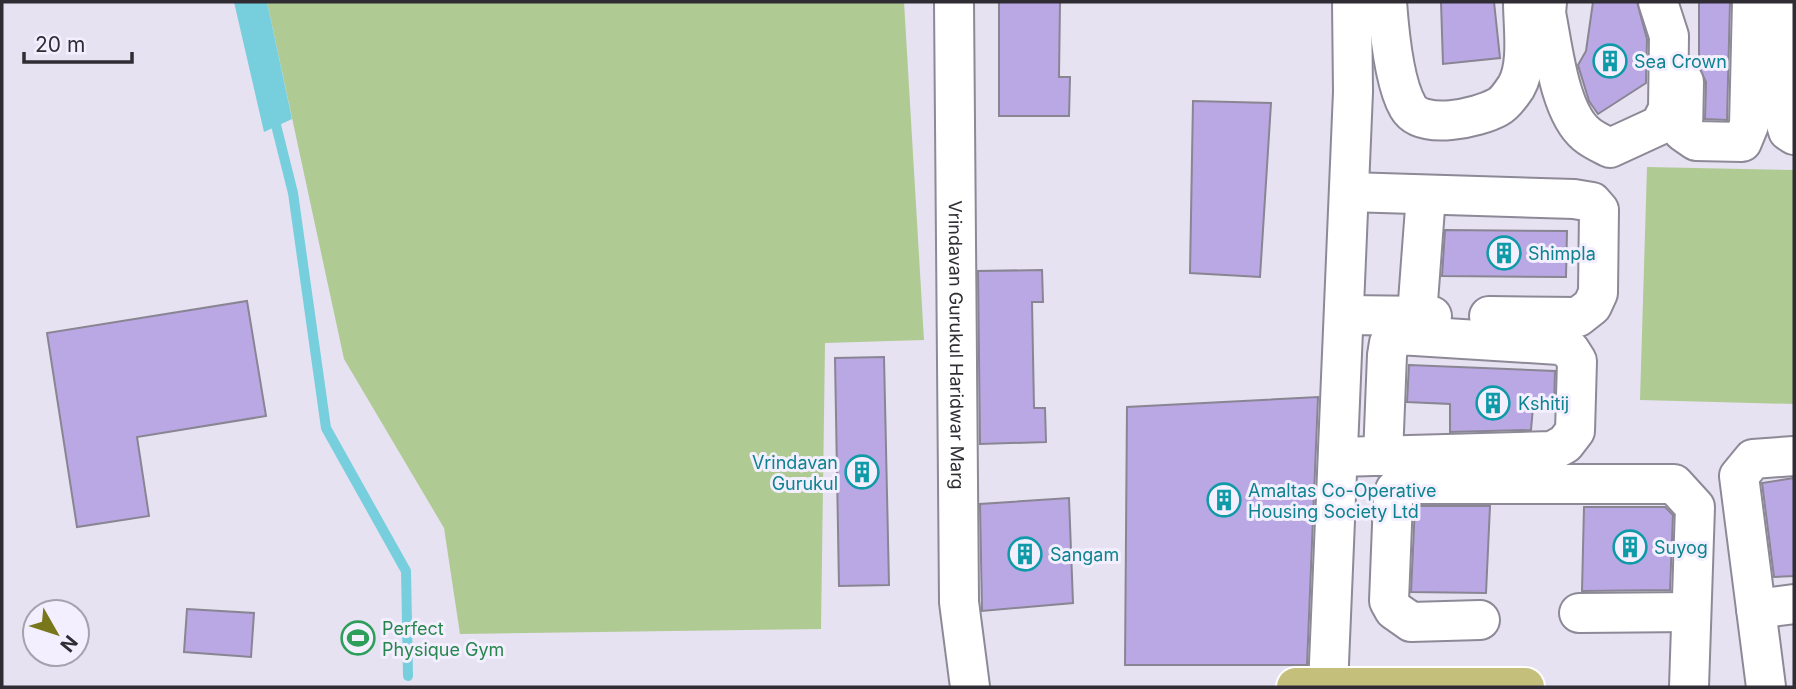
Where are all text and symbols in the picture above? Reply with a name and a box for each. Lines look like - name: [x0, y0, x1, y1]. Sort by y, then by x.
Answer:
- scale bar: [24, 21, 133, 65]
- text: 20 m: [35, 32, 85, 57]
- building icon: Sea Crown: [1591, 42, 1629, 80]
- place label: Sea Crown: [1634, 51, 1727, 72]
- street label: Vrindavan Gurukul Haridwar Marg: [945, 200, 969, 490]
- building icon: Shimpla: [1485, 234, 1523, 272]
- place label: Shimpla: [1528, 243, 1596, 264]
- building icon: Kshitij: [1474, 384, 1512, 422]
- place label: Kshitij: [1518, 393, 1569, 414]
- place label: Vrindavan Gurukul: [752, 452, 838, 494]
- building icon: Vrindavan Gurukul: [843, 453, 881, 491]
- place label: Amaltas Co-Operative Housing Society Ltd: [1248, 480, 1436, 522]
- building icon: Amaltas Co-Operative Housing Society Ltd: [1205, 481, 1243, 519]
- building icon: Suyog: [1611, 528, 1649, 566]
- building icon: Sangam: [1006, 535, 1044, 573]
- place label: Suyog: [1654, 537, 1708, 558]
- place label: Sangam: [1050, 544, 1119, 565]
- north arrow: [21, 598, 91, 668]
- place label: Perfect Physique Gym: [382, 618, 504, 660]
- sports icon: Perfect Physique Gym: [339, 619, 377, 657]
- text: N: [55, 631, 82, 656]

